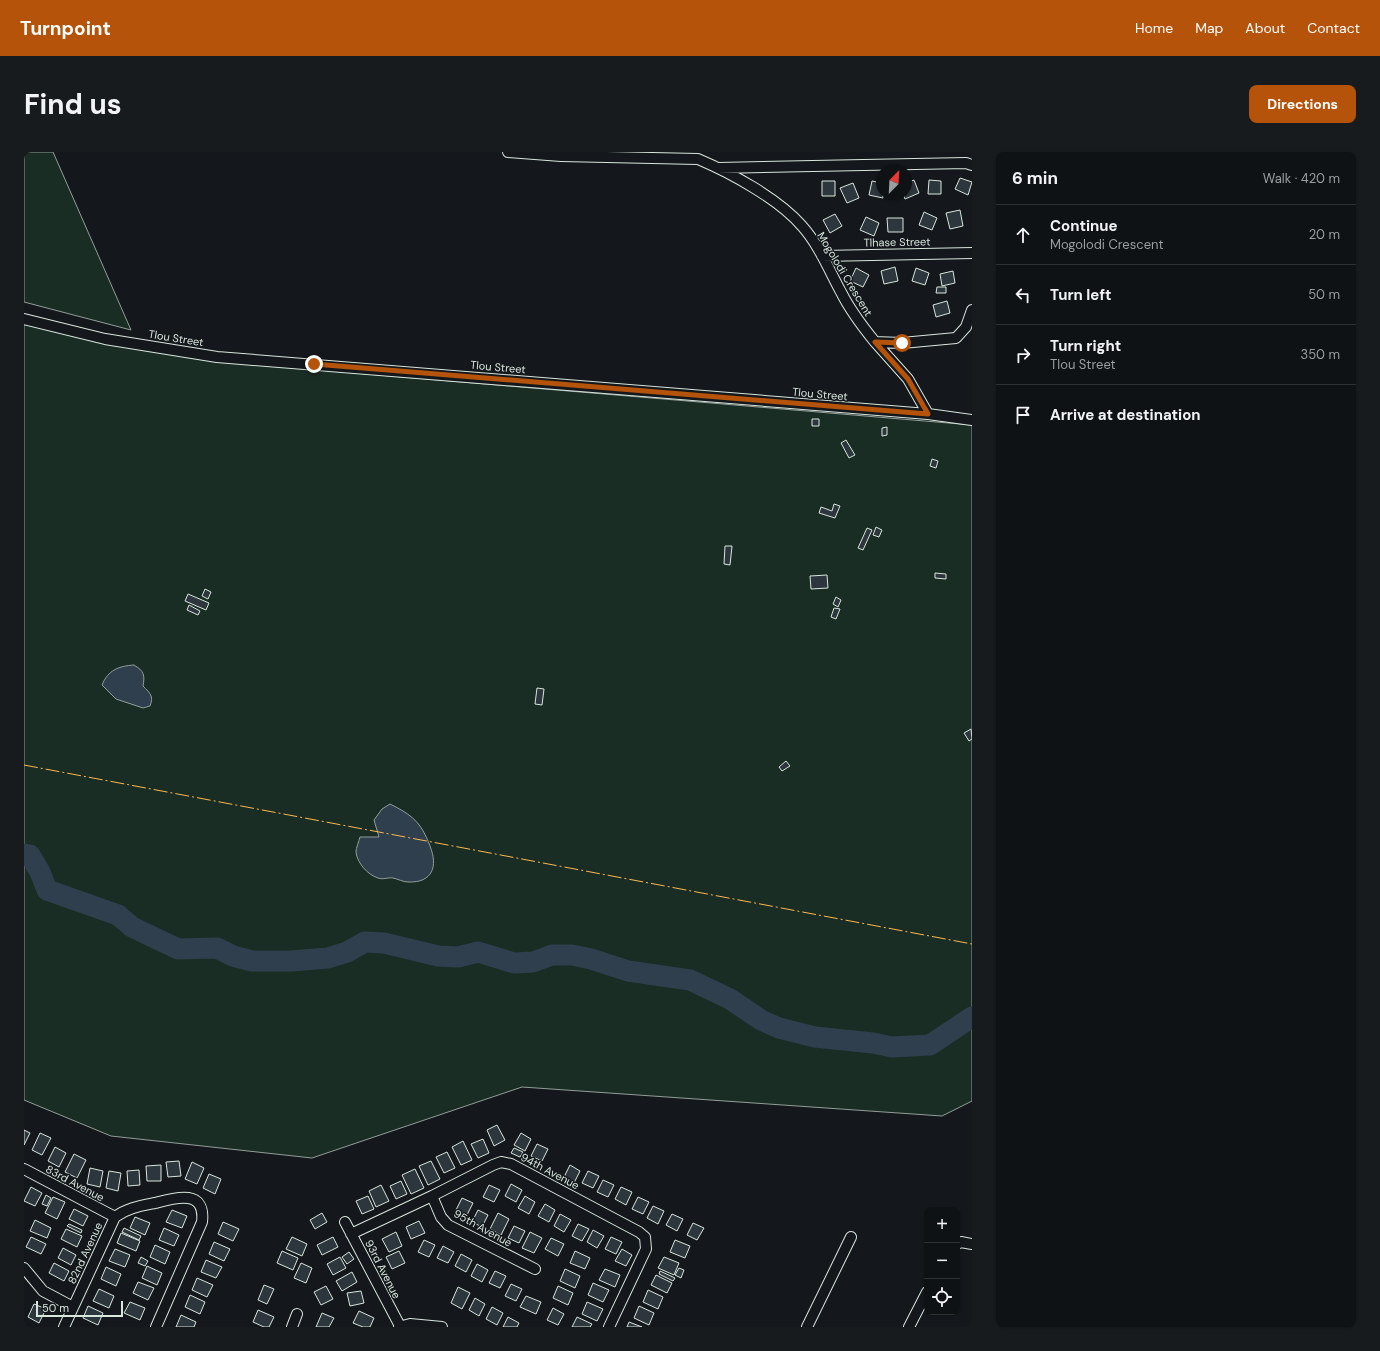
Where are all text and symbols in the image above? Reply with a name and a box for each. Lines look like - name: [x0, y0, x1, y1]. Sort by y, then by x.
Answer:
- text: Turnpoint: [20, 16, 111, 41]
- text: Home: [1135, 19, 1173, 37]
- text: Map: [1195, 19, 1223, 37]
- text: About: [1245, 19, 1285, 37]
- text: Contact: [1307, 19, 1360, 37]
- button: Directions: [1249, 85, 1356, 123]
- text: Find us: [24, 86, 122, 123]
- north arrow: [876, 164, 912, 200]
- text: 6 min: [1012, 167, 1058, 189]
- text: Walk · 420 m: [1263, 170, 1340, 187]
- text: Continue: [1050, 216, 1118, 236]
- icon: ahead: [1012, 224, 1034, 246]
- text: 20 m: [1309, 226, 1340, 243]
- street label: Mogolodi Crescent: [814, 229, 876, 319]
- street label: Tlhase Street: [863, 234, 931, 250]
- text: Mogolodi Crescent: [1050, 236, 1164, 253]
- icon: left: [1012, 284, 1034, 306]
- text: Turn left: [1050, 285, 1111, 305]
- text: 50 m: [1308, 286, 1340, 303]
- street label: Tlou Street: [147, 327, 205, 349]
- route start: [893, 334, 911, 352]
- text: Turn right: [1050, 336, 1121, 356]
- icon: right: [1012, 344, 1034, 366]
- text: 350 m: [1300, 346, 1340, 363]
- route end: [305, 355, 323, 373]
- text: Tlou Street: [1050, 356, 1116, 373]
- street label: Tlou Street: [470, 358, 526, 376]
- street label: Tlou Street: [792, 385, 848, 403]
- icon: arrive: [1012, 404, 1034, 426]
- text: Arrive at destination: [1050, 405, 1201, 425]
- street label: 94th Avenue: [518, 1150, 582, 1192]
- street label: 83rd Avenue: [43, 1162, 107, 1204]
- street label: 95th Avenue: [451, 1206, 515, 1250]
- map controls: [924, 1207, 960, 1315]
- button: +: [924, 1207, 960, 1243]
- street label: 82nd Avenue: [65, 1220, 105, 1286]
- street label: 93rd Avenue: [362, 1237, 404, 1301]
- button: −: [924, 1243, 960, 1279]
- button: locate: [924, 1279, 960, 1315]
- scale bar: [36, 1299, 123, 1318]
- text: 50 m: [42, 1301, 69, 1315]

